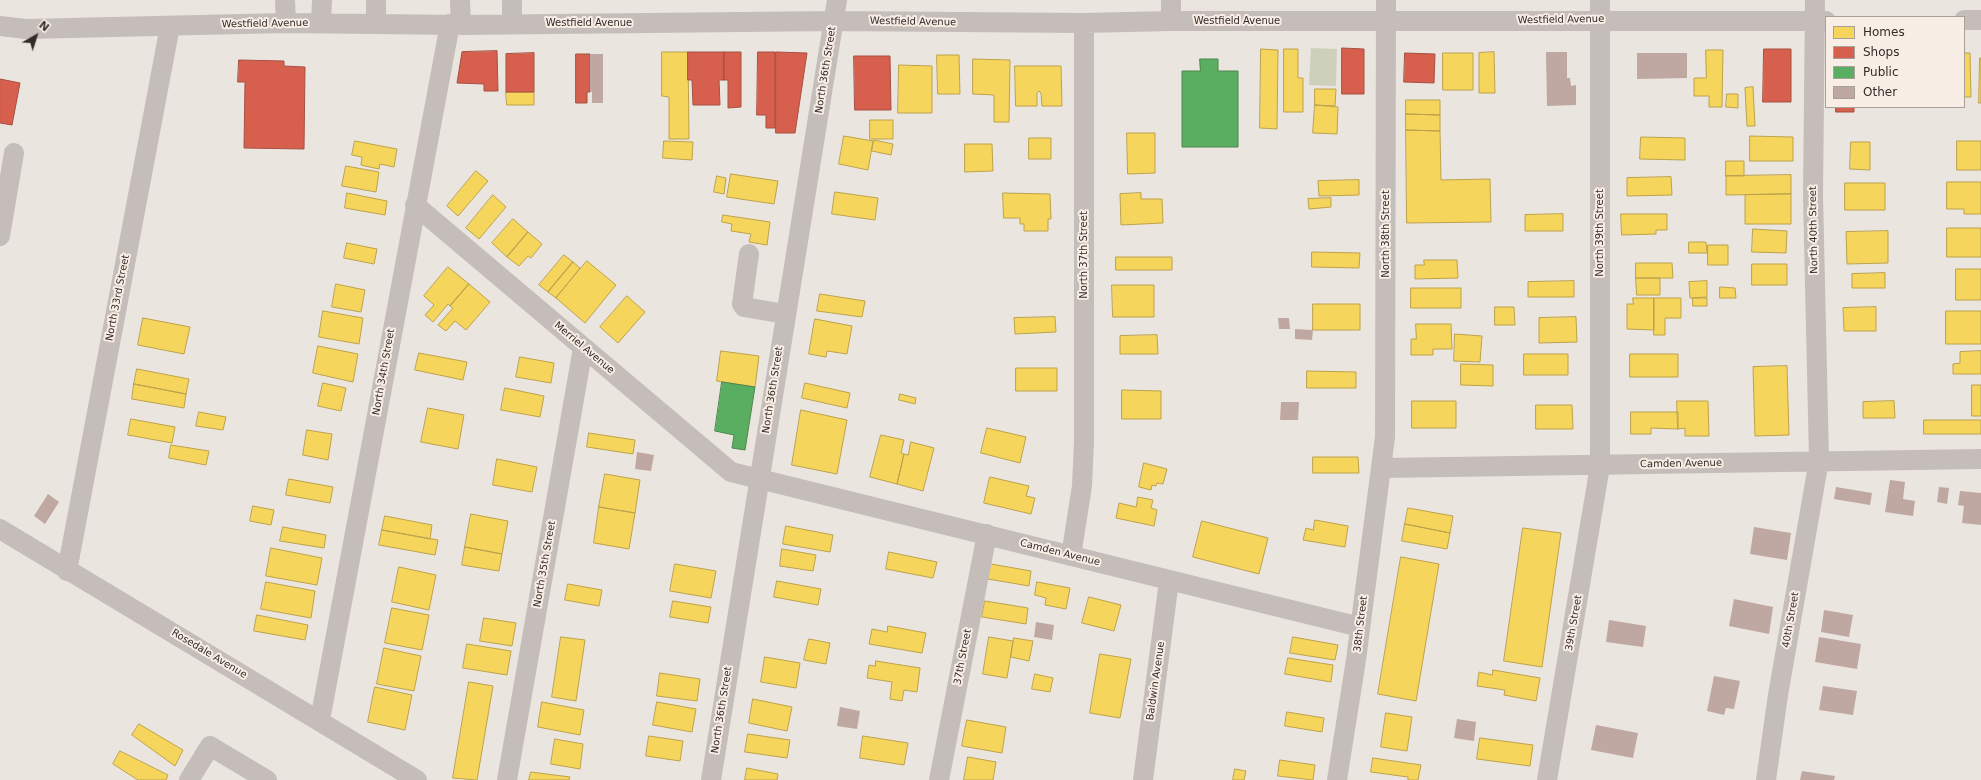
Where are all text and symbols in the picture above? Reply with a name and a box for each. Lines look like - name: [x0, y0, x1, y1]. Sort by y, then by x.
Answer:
- street label: Westfield Avenue: [1518, 13, 1604, 27]
- street label: Westfield Avenue: [870, 15, 956, 29]
- street label: Westfield Avenue: [1194, 15, 1280, 27]
- north arrow: [16, 16, 56, 56]
- legend: [1825, 16, 1965, 108]
- street label: Westfield Avenue: [222, 17, 308, 31]
- street label: Westfield Avenue: [546, 17, 632, 29]
- text: N: [36, 18, 52, 34]
- text: Homes: [1863, 25, 1905, 39]
- street label: North 36th Street: [813, 26, 839, 114]
- text: Shops: [1863, 45, 1899, 59]
- text: Public: [1863, 65, 1899, 79]
- text: Other: [1863, 85, 1897, 99]
- street label: North 40th Street: [1807, 186, 1821, 274]
- street label: North 39th Street: [1594, 189, 1606, 277]
- street label: North 38th Street: [1380, 190, 1392, 278]
- street label: North 37th Street: [1078, 211, 1090, 299]
- street label: North 33rd Street: [104, 254, 132, 342]
- street label: Merriel Avenue: [551, 319, 617, 377]
- street label: North 34th Street: [370, 328, 398, 416]
- street label: North 36th Street: [760, 346, 786, 434]
- street label: Camden Avenue: [1640, 457, 1722, 471]
- street label: North 35th Street: [531, 520, 559, 608]
- street label: Camden Avenue: [1019, 537, 1101, 569]
- street label: 40th Street: [1780, 591, 1802, 649]
- street label: 39th Street: [1563, 594, 1585, 652]
- street label: 38th Street: [1352, 595, 1370, 653]
- street label: Rosedale Avenue: [169, 627, 249, 681]
- street label: 37th Street: [952, 628, 974, 686]
- street label: Baldwin Avenue: [1145, 641, 1167, 721]
- street label: North 36th Street: [709, 666, 735, 754]

